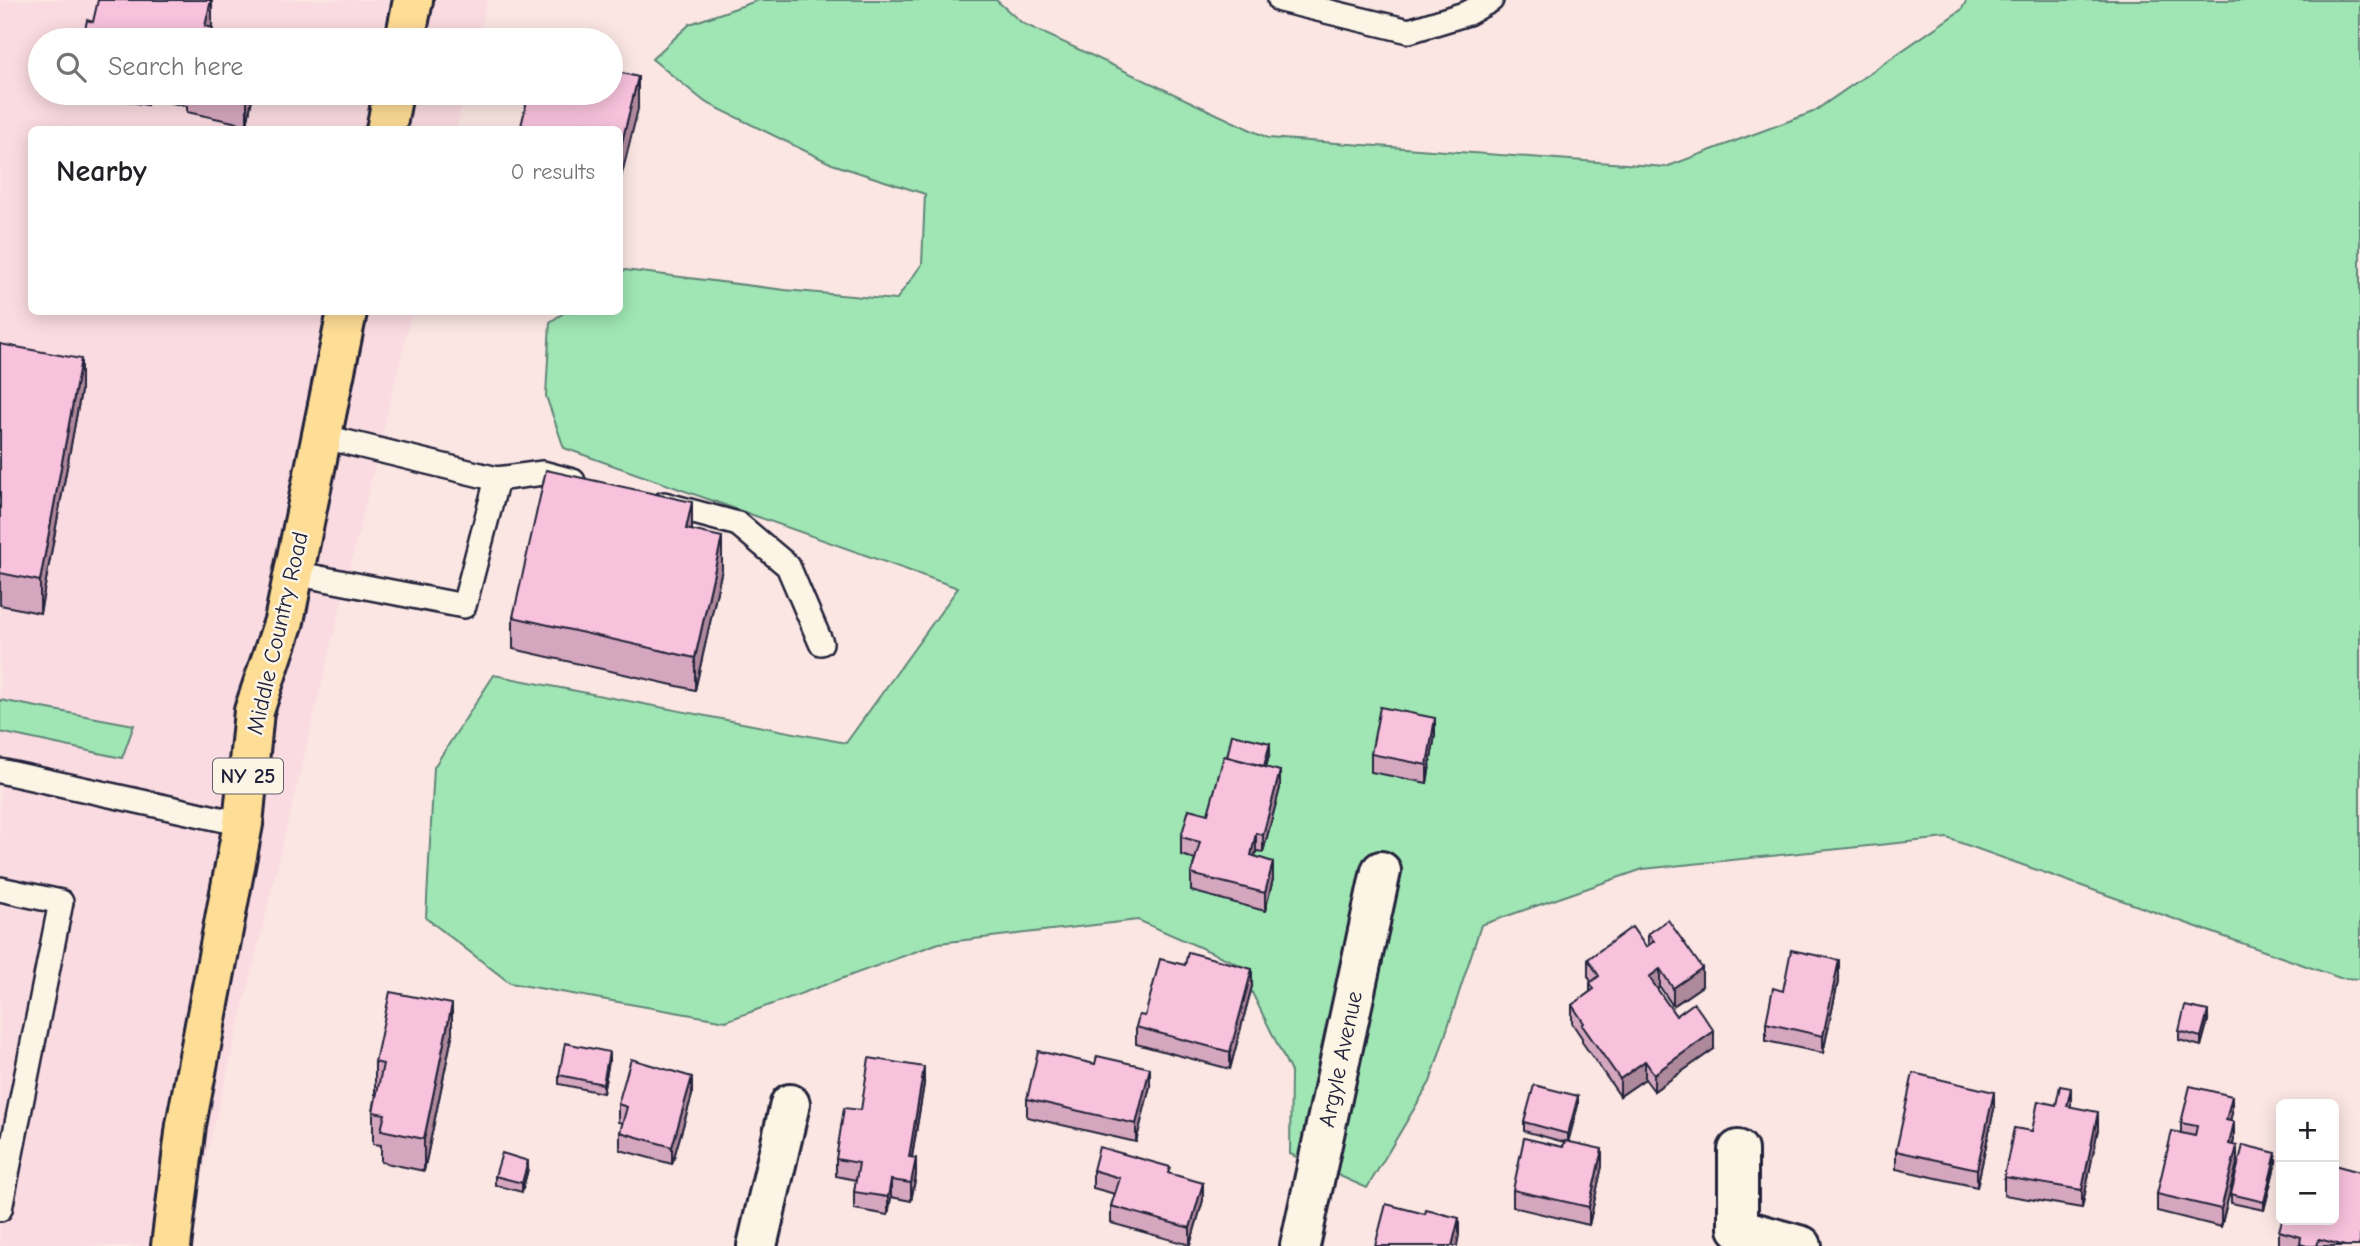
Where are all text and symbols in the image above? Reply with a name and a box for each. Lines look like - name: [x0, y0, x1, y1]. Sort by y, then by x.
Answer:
- search box: [28, 28, 623, 105]
- icon: search: [52, 48, 90, 86]
- text: Search here: [108, 52, 243, 82]
- text: Nearby: [56, 154, 147, 189]
- text: 0 results: [511, 158, 595, 185]
- street label: Middle Country Road: [241, 529, 314, 737]
- road number: NY 25: [213, 758, 283, 794]
- street label: Argyle Avenue: [1313, 989, 1368, 1130]
- map controls: [2276, 1099, 2339, 1225]
- button: +: [2276, 1099, 2339, 1162]
- button: −: [2276, 1162, 2339, 1225]

